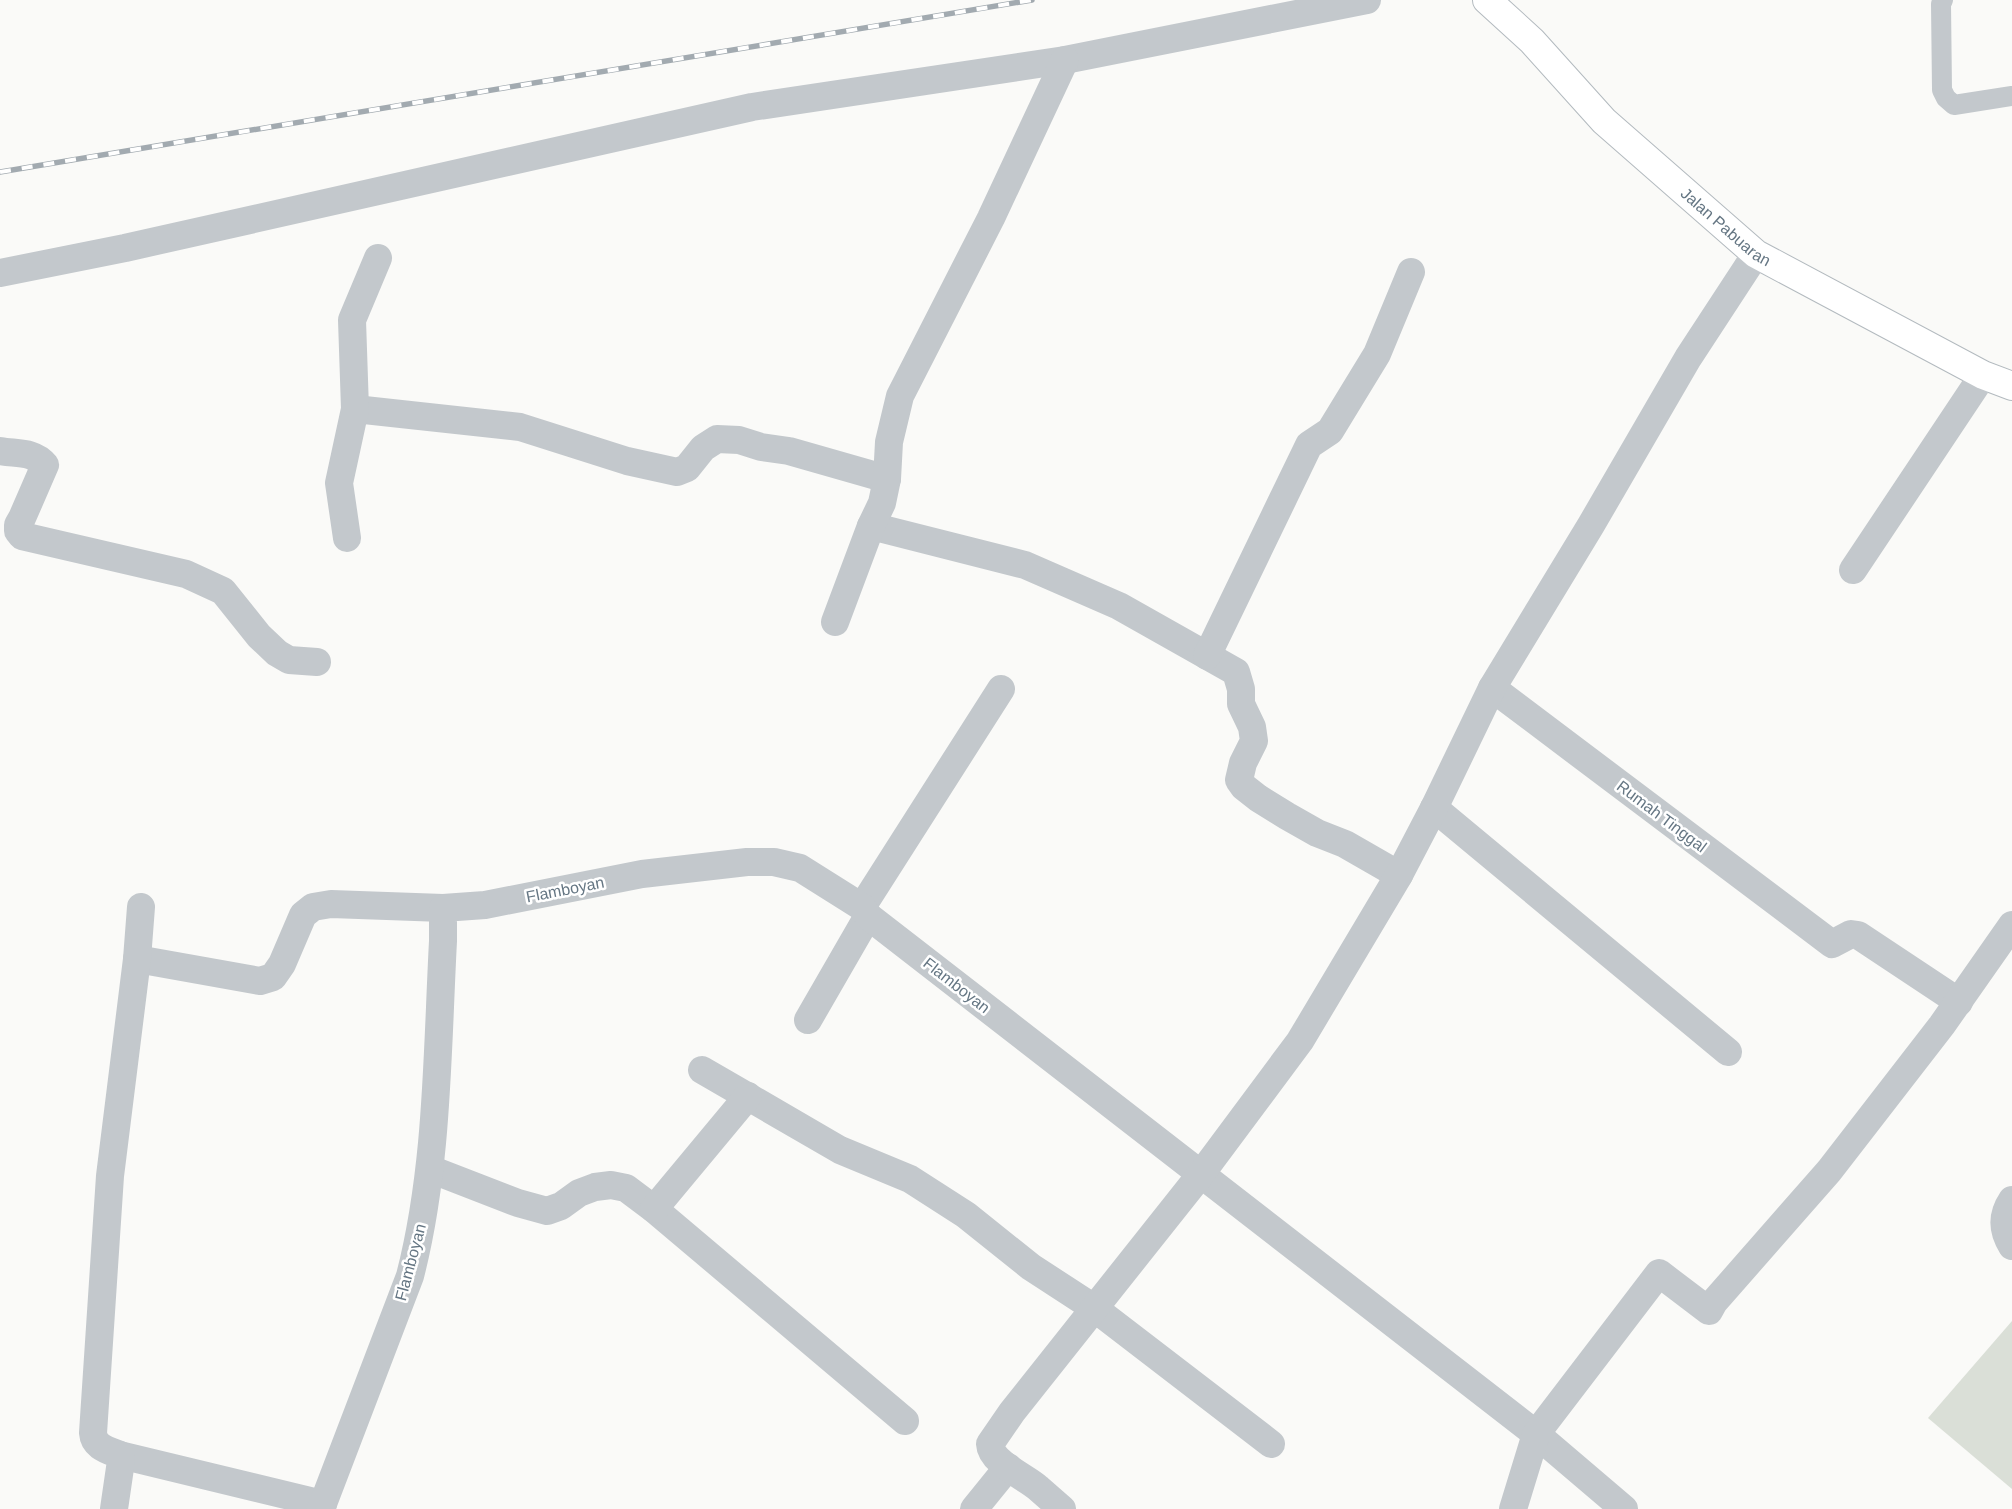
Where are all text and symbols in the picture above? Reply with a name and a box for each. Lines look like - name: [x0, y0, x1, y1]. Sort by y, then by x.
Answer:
- street label: Jalan Pabuaran: [1677, 184, 1774, 269]
- street label: Rumah Tinggal: [1614, 777, 1710, 856]
- street label: Flamboyan: [525, 874, 606, 905]
- street label: Flamboyan: [920, 954, 993, 1016]
- street label: Flamboyan: [392, 1222, 429, 1303]

